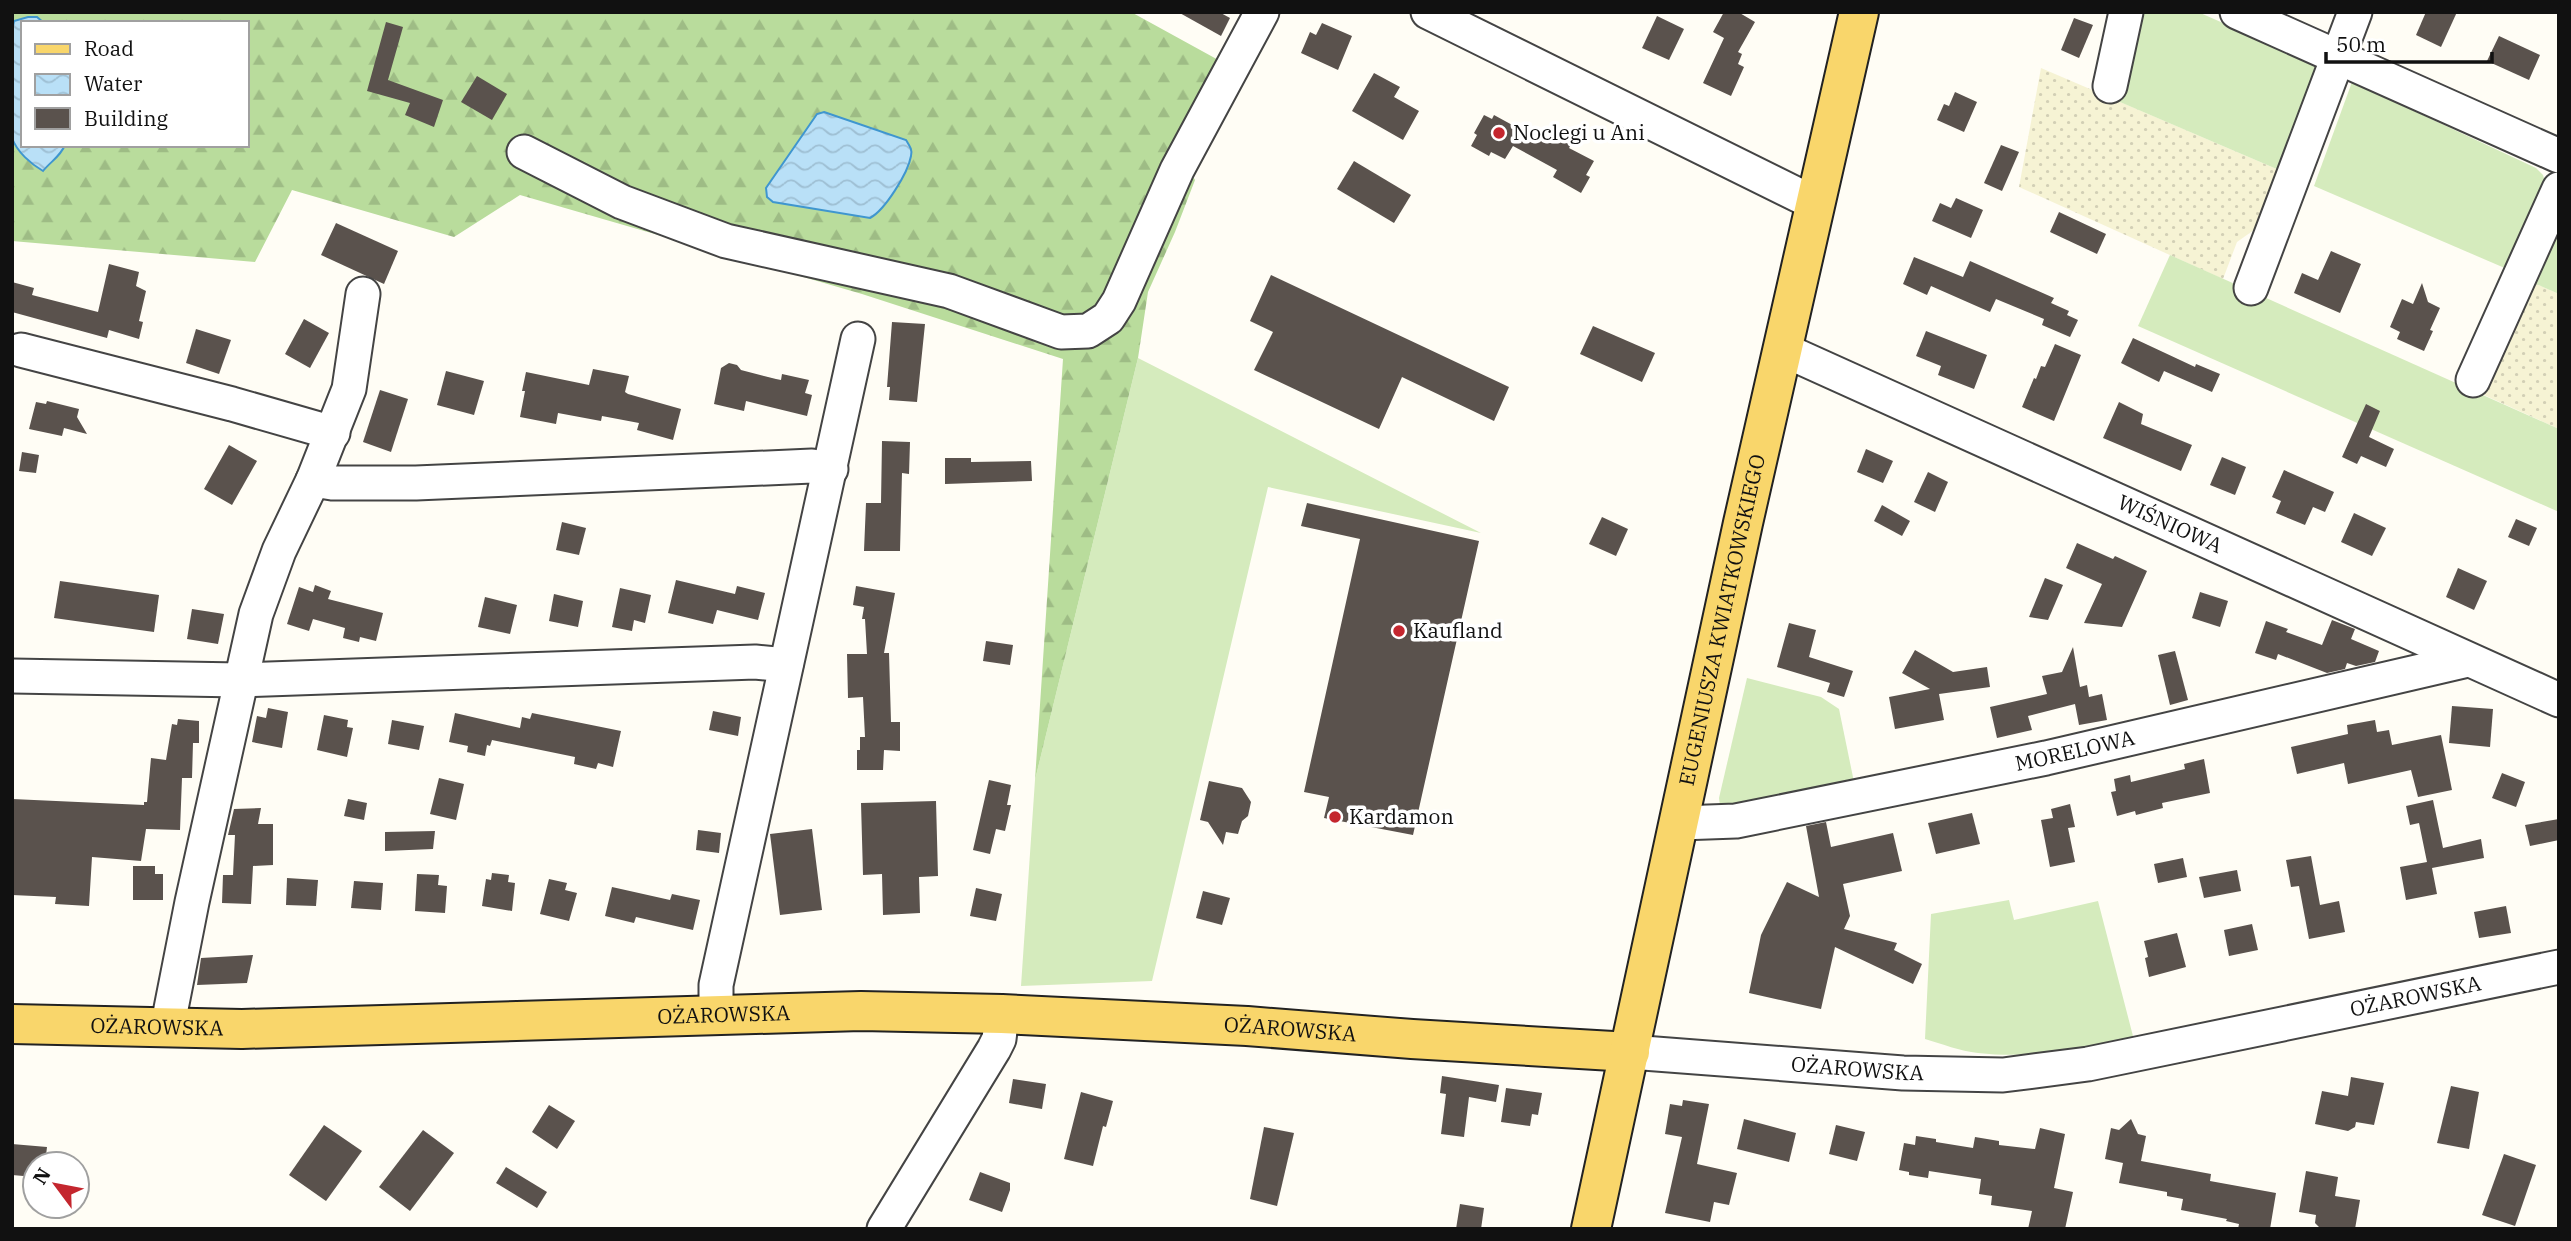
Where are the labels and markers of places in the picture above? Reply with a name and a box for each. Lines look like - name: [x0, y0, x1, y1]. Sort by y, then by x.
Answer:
- place label: Noclegi u Ani: [1513, 118, 1645, 146]
- marker: Noclegi u Ani: [1491, 125, 1507, 141]
- place label: Kaufland: [1413, 616, 1503, 644]
- marker: Kaufland: [1391, 623, 1407, 639]
- place label: Kardamon: [1349, 802, 1454, 830]
- marker: Kardamon: [1327, 809, 1343, 825]

